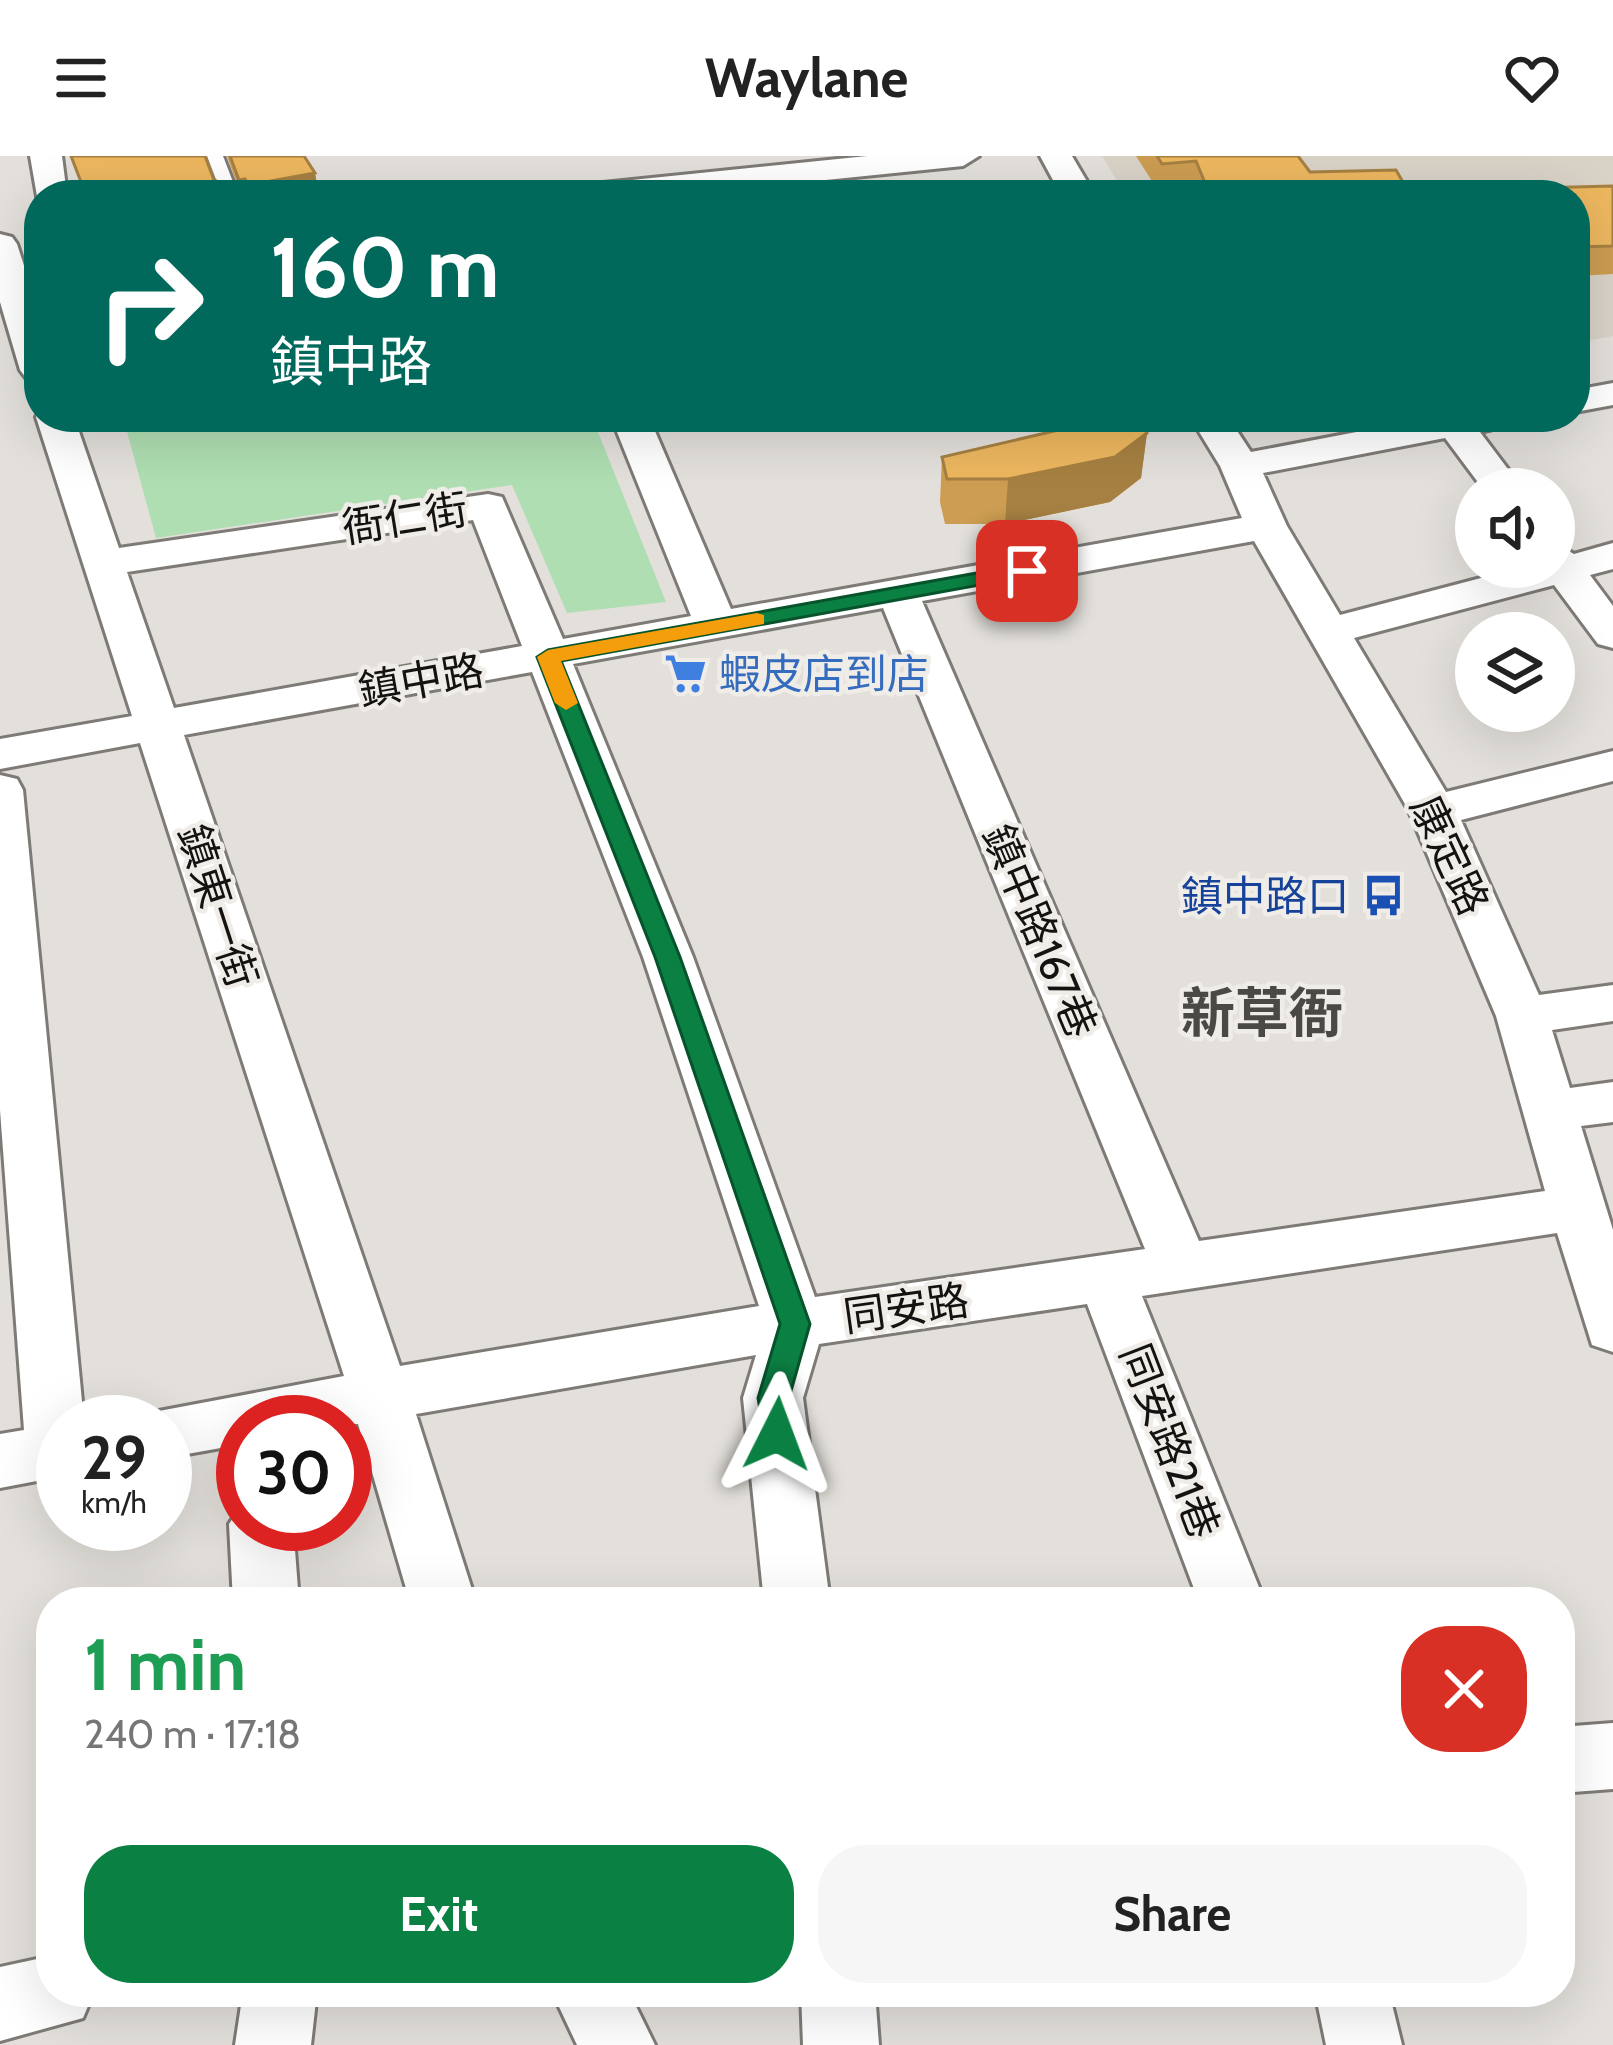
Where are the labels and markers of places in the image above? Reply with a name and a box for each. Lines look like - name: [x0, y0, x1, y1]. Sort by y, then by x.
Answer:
- pin: [976, 520, 1078, 622]
- place label: 蝦皮店到店: [719, 648, 929, 700]
- supermarket icon: 蝦皮店到店: [662, 651, 708, 697]
- place label: 鎮中路口: [1181, 870, 1349, 922]
- bus stop icon: 鎮中路口: [1360, 873, 1406, 919]

